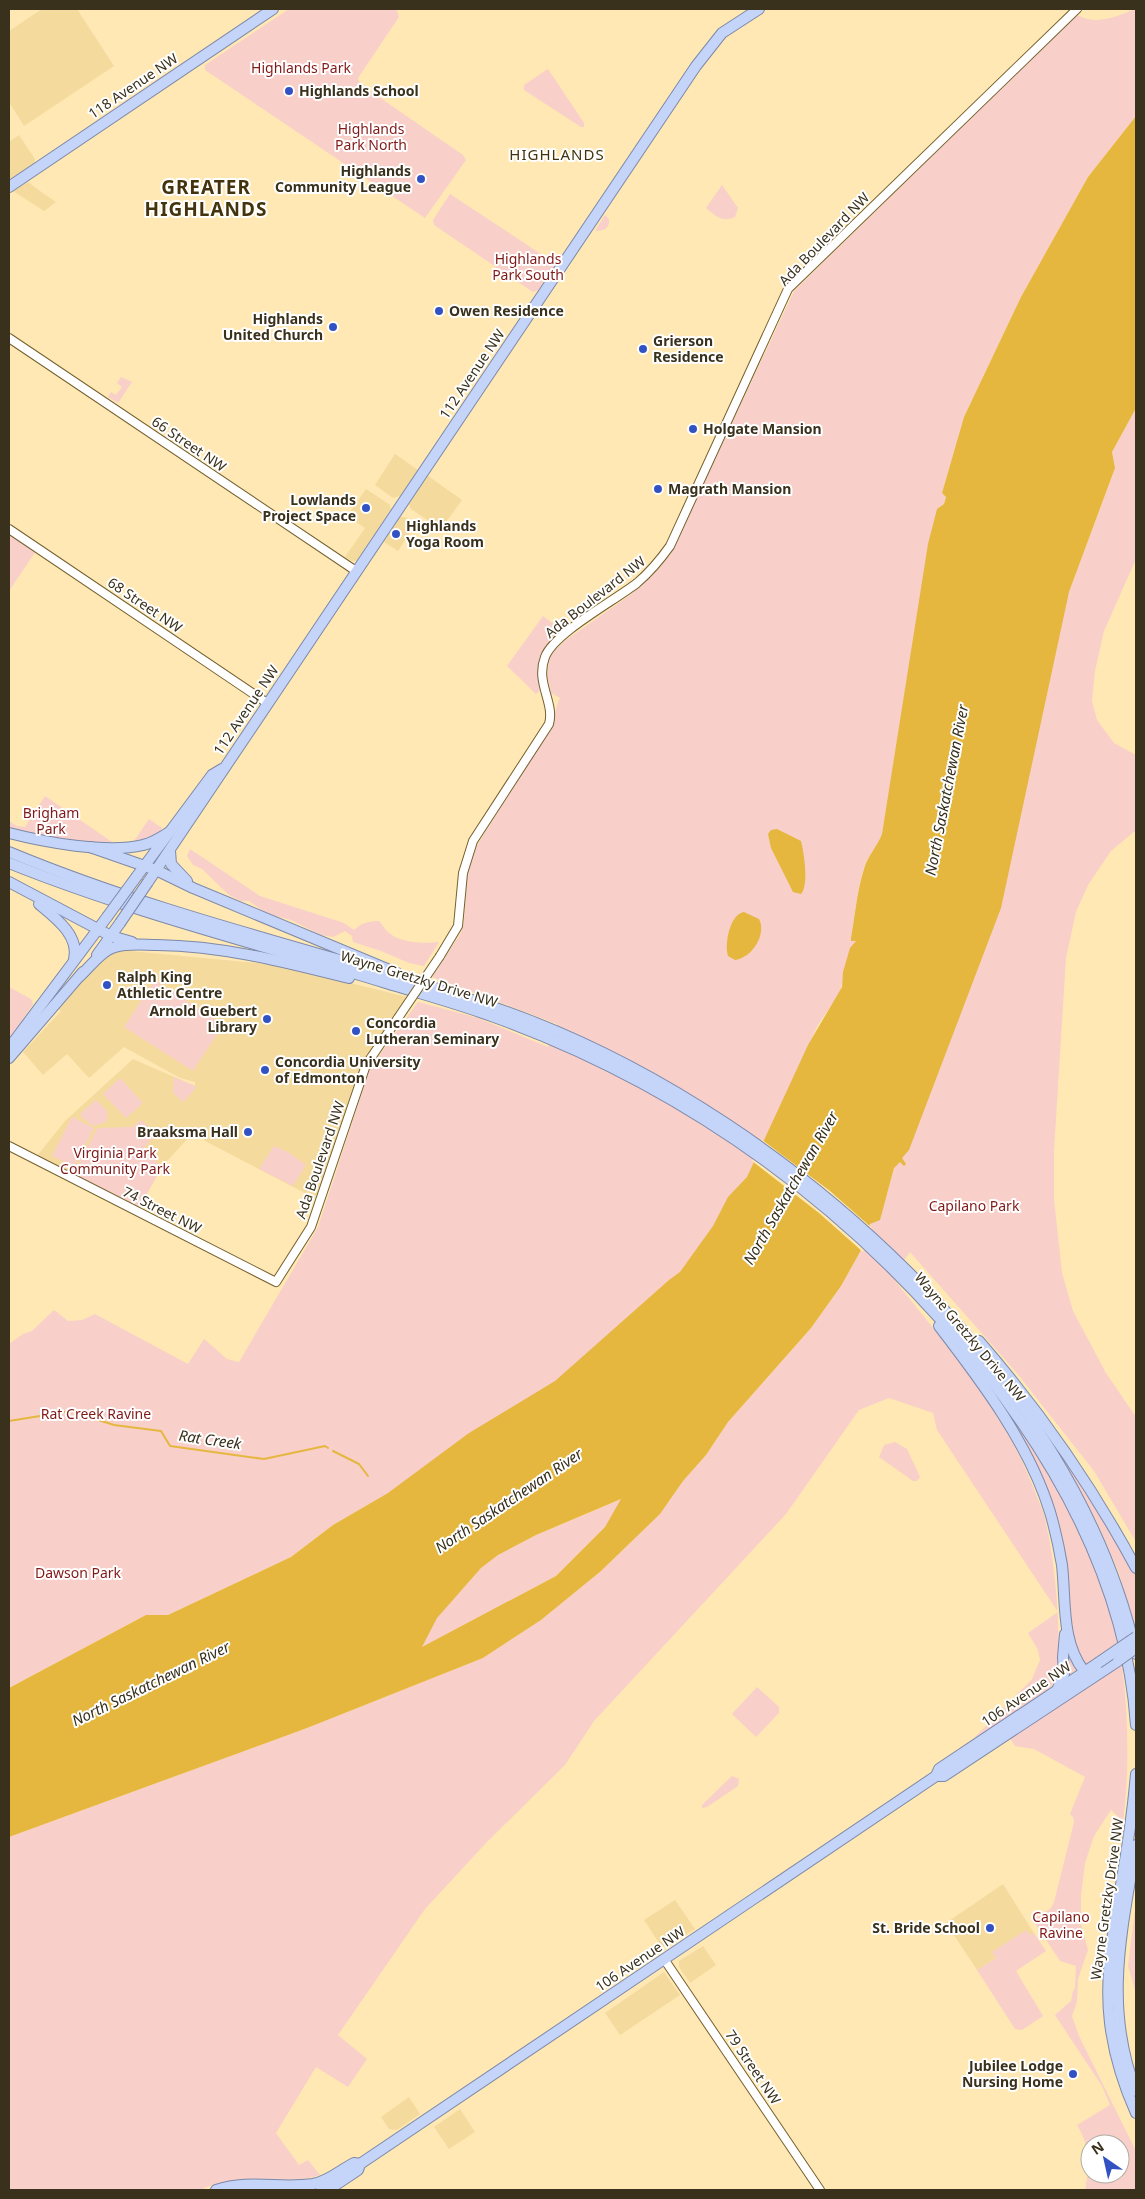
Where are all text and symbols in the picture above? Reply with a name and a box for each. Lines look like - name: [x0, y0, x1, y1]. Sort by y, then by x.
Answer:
- street label: 118 Avenue NW: [84, 49, 181, 123]
- park label: Highlands Park: [251, 58, 351, 77]
- place label: Highlands School: [299, 81, 419, 100]
- marker: Highlands School: [283, 85, 295, 97]
- park label: Highlands Park North: [335, 119, 407, 154]
- district label: HIGHLANDS: [509, 144, 605, 164]
- place label: Highlands Community League: [275, 161, 411, 196]
- marker: Highlands Community League: [415, 173, 427, 185]
- district label: GREATER HIGHLANDS: [145, 174, 267, 222]
- street label: Ada Boulevard NW: [774, 188, 873, 289]
- park label: Highlands Park South: [492, 249, 564, 284]
- place label: Owen Residence: [449, 301, 564, 320]
- marker: Owen Residence: [433, 305, 445, 317]
- place label: Highlands United Church: [223, 309, 323, 344]
- marker: Highlands United Church: [327, 321, 339, 333]
- street label: 112 Avenue NW: [435, 325, 509, 422]
- place label: Grierson Residence: [653, 331, 724, 366]
- marker: Grierson Residence: [637, 343, 649, 355]
- street label: 66 Street NW: [148, 412, 230, 476]
- place label: Holgate Mansion: [703, 419, 822, 438]
- marker: Holgate Mansion: [687, 423, 699, 435]
- place label: Magrath Mansion: [668, 479, 791, 498]
- marker: Magrath Mansion: [652, 483, 664, 495]
- place label: Lowlands Project Space: [263, 490, 356, 525]
- marker: Lowlands Project Space: [360, 502, 372, 514]
- place label: Highlands Yoga Room: [406, 516, 484, 551]
- marker: Highlands Yoga Room: [390, 528, 402, 540]
- street label: Ada Boulevard NW: [540, 551, 649, 642]
- street label: 68 Street NW: [104, 573, 186, 637]
- street label: 112 Avenue NW: [209, 661, 283, 758]
- water label: North Saskatchewan River: [920, 702, 973, 877]
- park label: Brigham Park: [23, 803, 79, 838]
- street label: Wayne Gretzky Drive NW: [338, 946, 500, 1011]
- place label: Ralph King Athletic Centre: [117, 967, 222, 1002]
- marker: Ralph King Athletic Centre: [101, 979, 113, 991]
- place label: Arnold Guebert Library: [149, 1001, 257, 1036]
- marker: Arnold Guebert Library: [261, 1013, 273, 1025]
- place label: Concordia Lutheran Seminary: [366, 1013, 499, 1048]
- marker: Concordia Lutheran Seminary: [350, 1025, 362, 1037]
- place label: Concordia University of Edmonton: [275, 1052, 421, 1087]
- marker: Concordia University of Edmonton: [259, 1064, 271, 1076]
- street label: Ada Boulevard NW: [291, 1099, 349, 1221]
- water label: North Saskatchewan River: [738, 1106, 843, 1268]
- place label: Braaksma Hall: [137, 1122, 238, 1141]
- marker: Braaksma Hall: [242, 1126, 254, 1138]
- park label: Virginia Park Community Park: [60, 1143, 170, 1178]
- street label: 74 Street NW: [120, 1182, 205, 1238]
- park label: Capilano Park: [929, 1196, 1020, 1215]
- street label: Wayne Gretzky Drive NW: [911, 1268, 1030, 1405]
- park label: Rat Creek Ravine: [41, 1404, 151, 1423]
- water label: Rat Creek: [178, 1425, 243, 1453]
- water label: North Saskatchewan River: [431, 1443, 587, 1557]
- park label: Dawson Park: [35, 1563, 122, 1582]
- water label: North Saskatchewan River: [68, 1636, 234, 1730]
- street label: 106 Avenue NW: [977, 1657, 1074, 1731]
- street label: Wayne Gretzky Drive NW: [1086, 1817, 1127, 1981]
- park label: Capilano Ravine: [1032, 1907, 1090, 1942]
- place label: St. Bride School: [872, 1918, 980, 1937]
- street label: 106 Avenue NW: [591, 1922, 688, 1996]
- marker: St. Bride School: [984, 1922, 996, 1934]
- street label: 79 Street NW: [721, 2026, 785, 2108]
- place label: Jubilee Lodge Nursing Home: [962, 2056, 1063, 2091]
- marker: Jubilee Lodge Nursing Home: [1067, 2068, 1079, 2080]
- north arrow: [1080, 2134, 1130, 2184]
- text: N: [1087, 2137, 1107, 2159]

